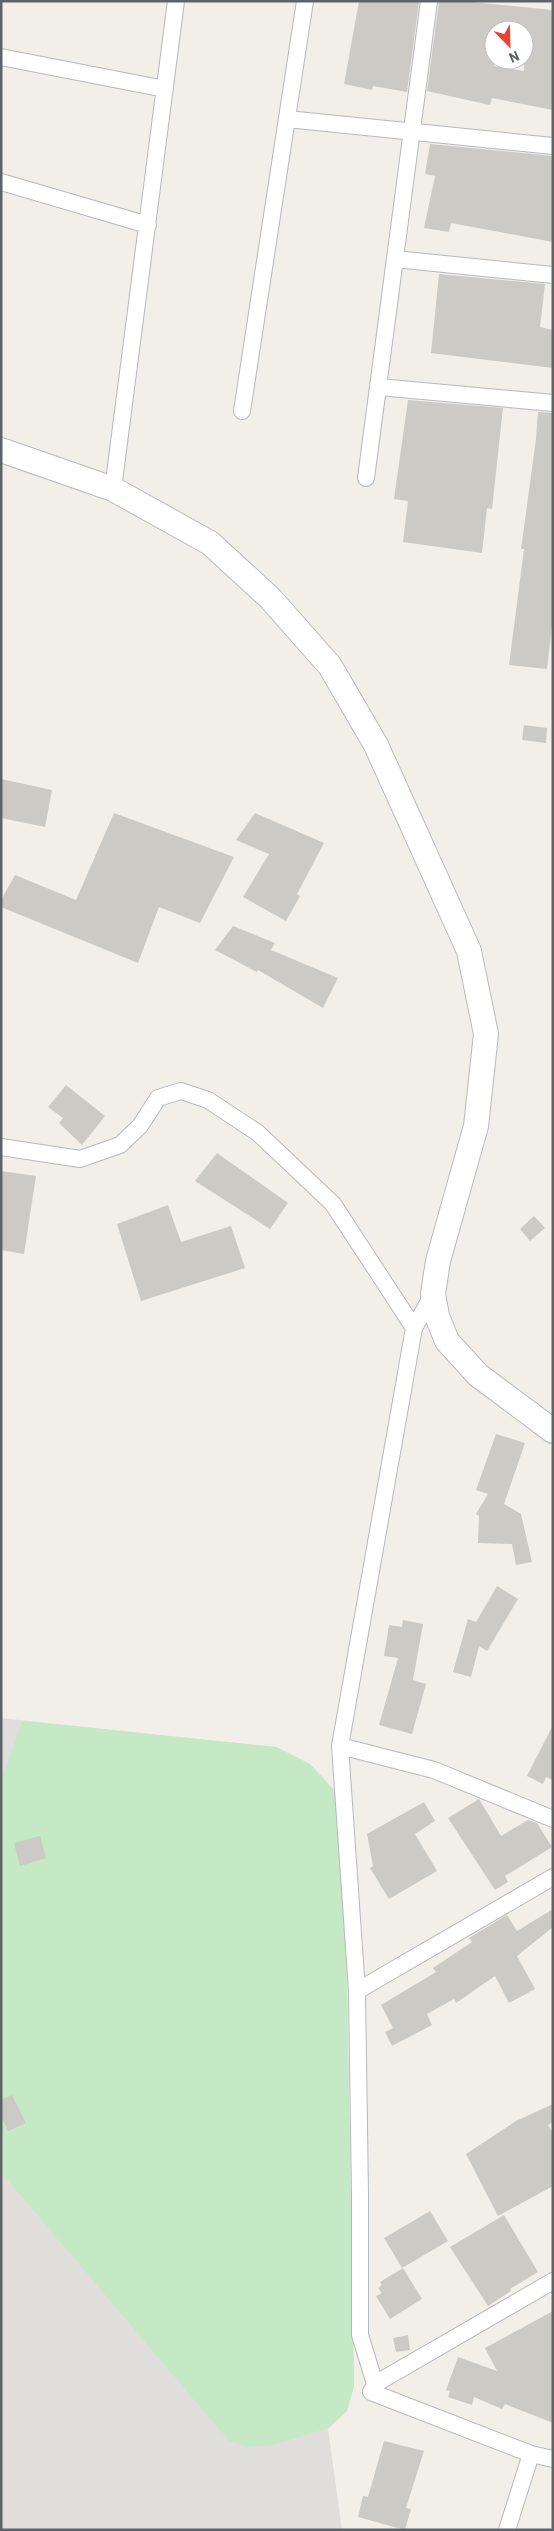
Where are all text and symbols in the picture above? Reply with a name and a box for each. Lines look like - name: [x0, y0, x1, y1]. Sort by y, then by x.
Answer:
- north arrow: [484, 20, 534, 70]
- text: N: [507, 48, 522, 67]

